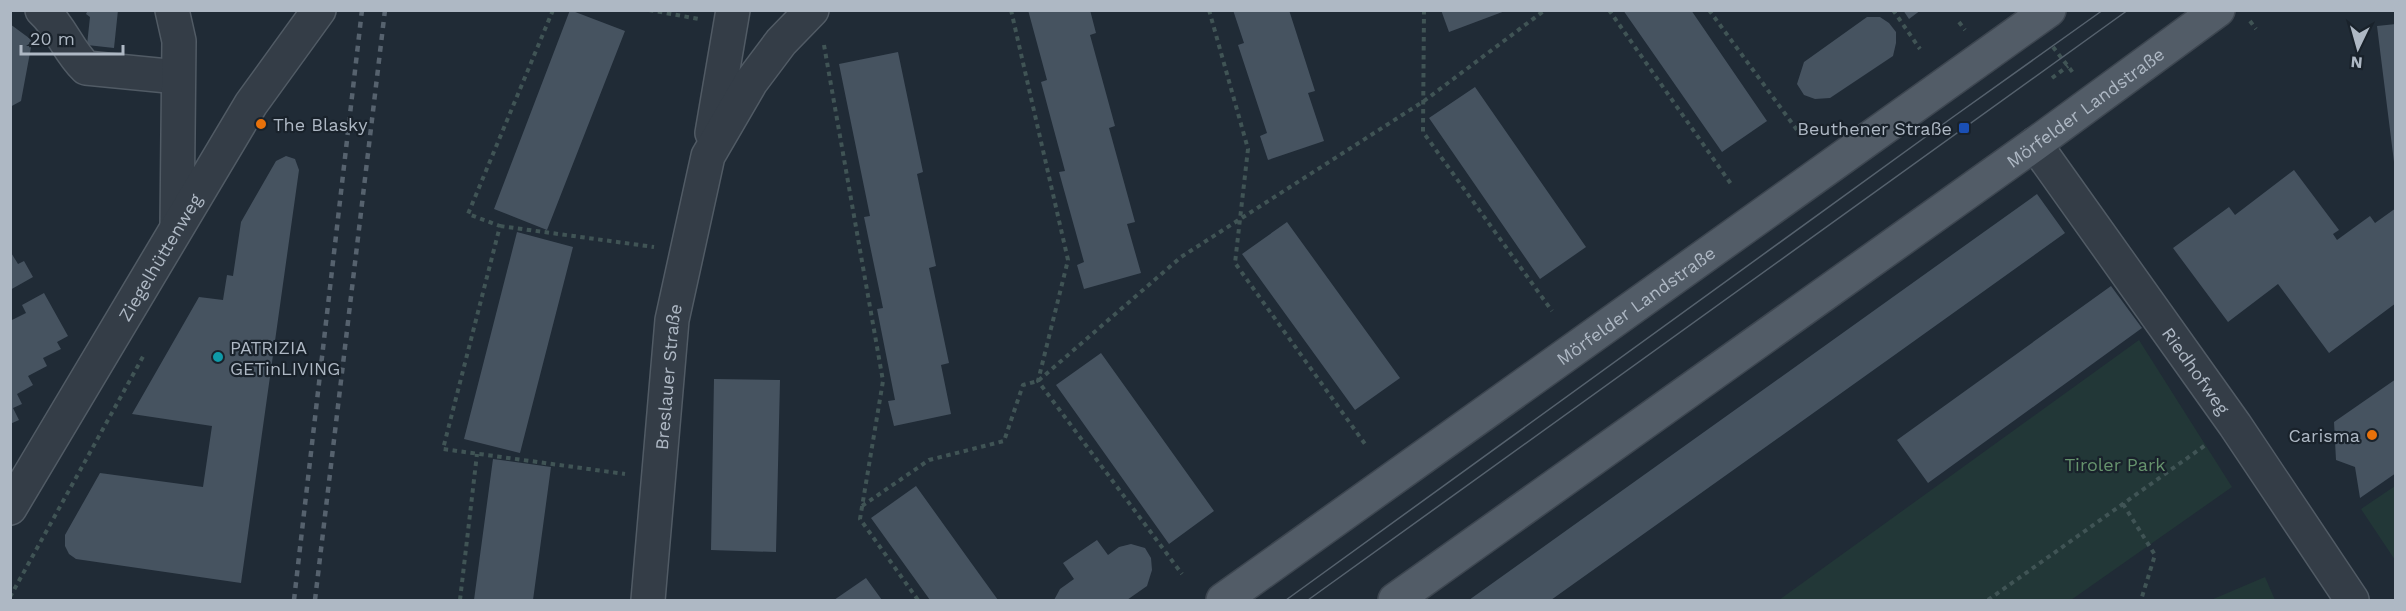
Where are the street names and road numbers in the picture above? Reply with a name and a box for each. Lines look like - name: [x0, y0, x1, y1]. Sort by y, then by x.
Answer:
- street label: Mörfelder Landstraße: [2002, 43, 2168, 172]
- street label: Ziegelhüttenweg: [114, 190, 206, 325]
- street label: Mörfelder Landstraße: [1552, 242, 1719, 369]
- street label: Breslauer Straße: [650, 302, 686, 451]
- street label: Riedhofweg: [2158, 323, 2235, 418]

